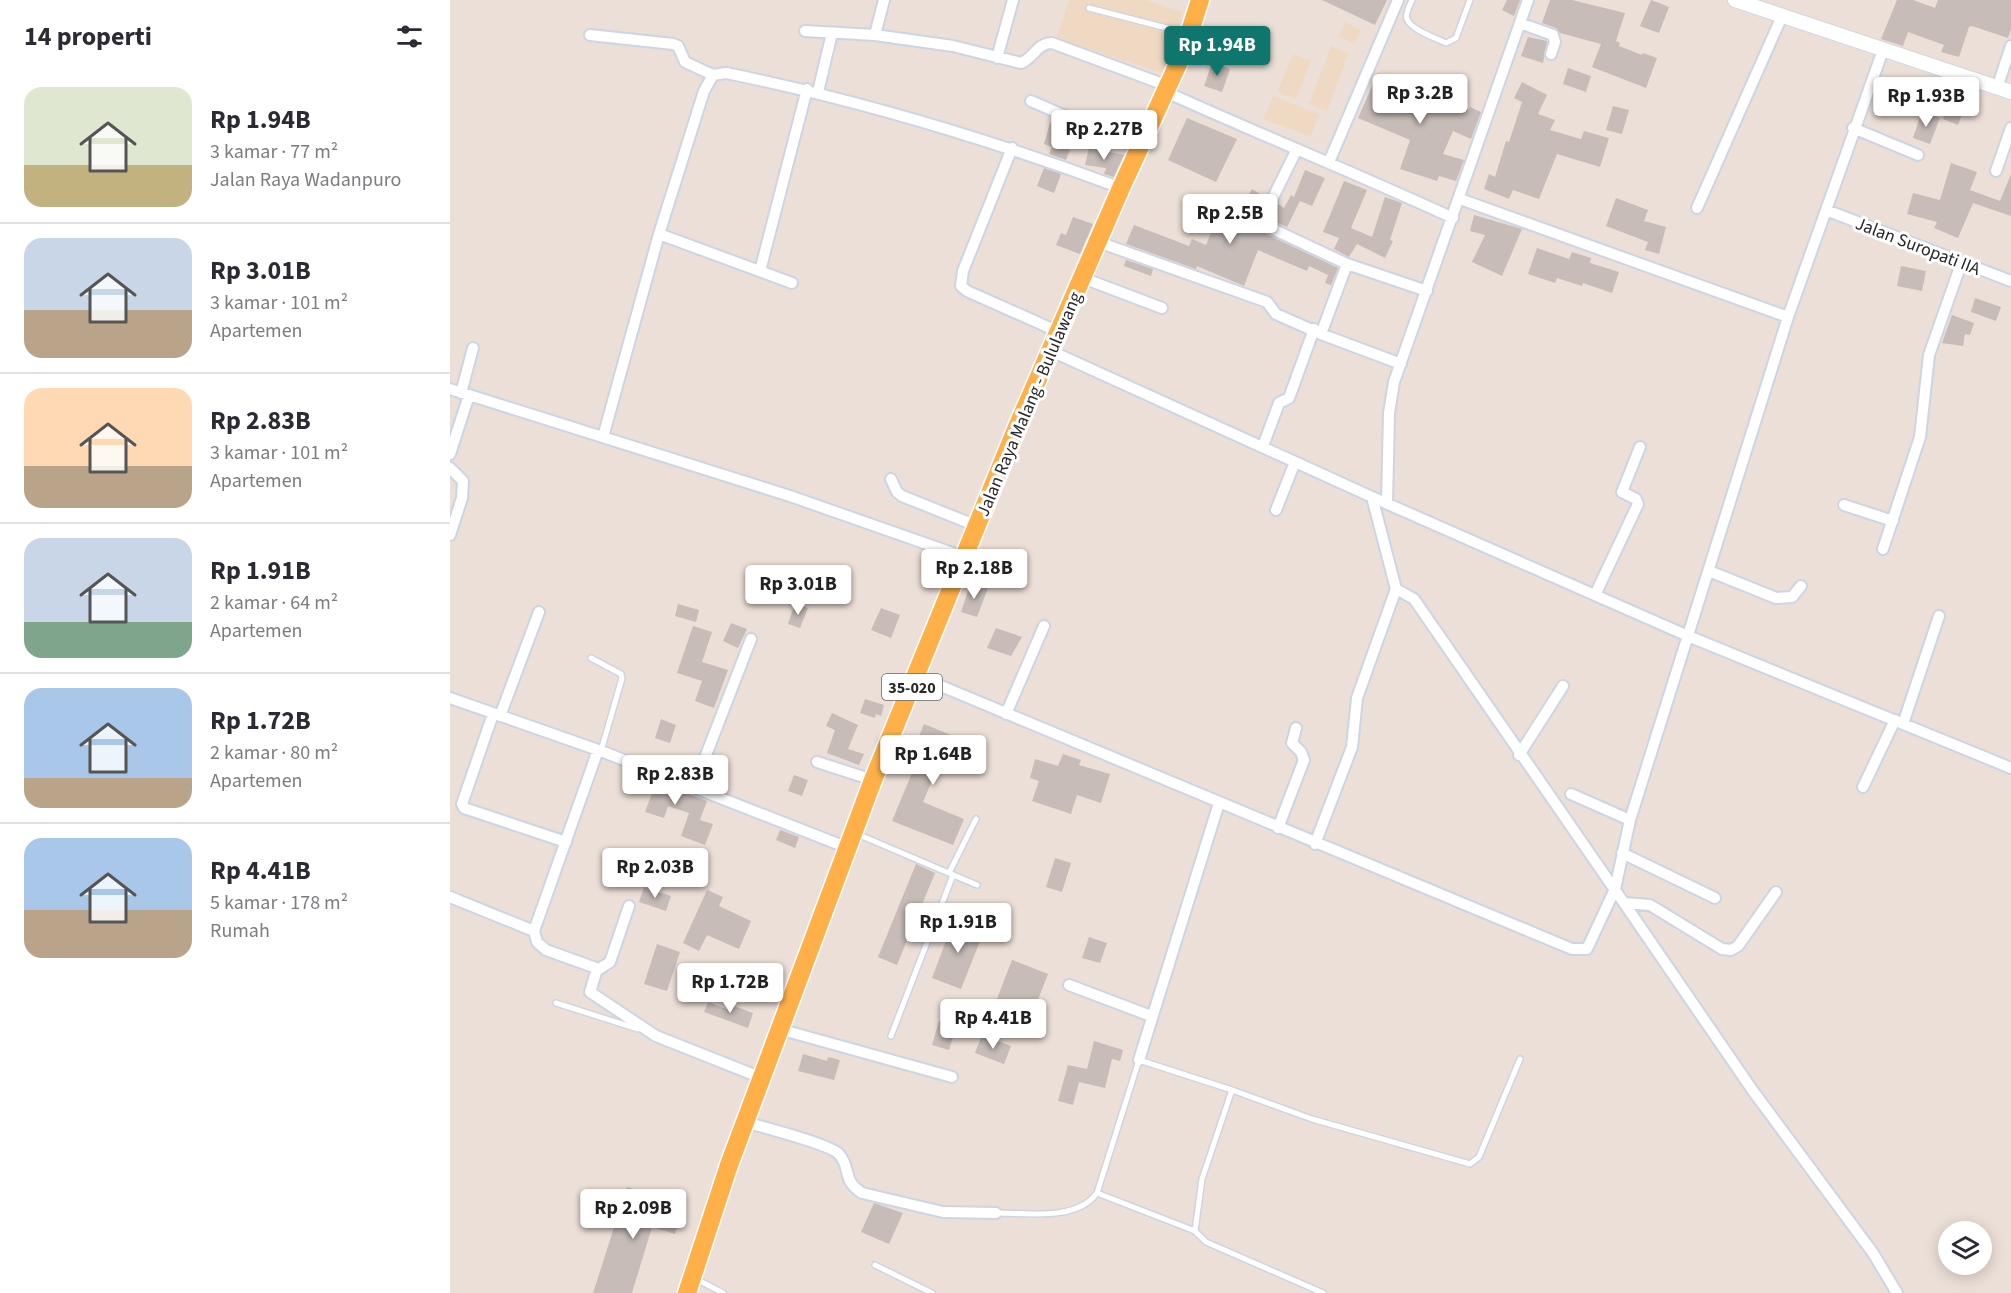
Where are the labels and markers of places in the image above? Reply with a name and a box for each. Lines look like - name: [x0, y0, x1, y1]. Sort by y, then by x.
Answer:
- pin: Rp 1.94B: [1155, 26, 1279, 77]
- pin: Rp 3.2B: [1365, 74, 1475, 125]
- pin: Rp 1.93B: [1864, 77, 1988, 128]
- pin: Rp 2.27B: [1042, 110, 1166, 161]
- pin: Rp 2.5B: [1175, 194, 1285, 245]
- pin: Rp 2.18B: [912, 549, 1036, 600]
- pin: Rp 3.01B: [736, 565, 860, 616]
- pin: Rp 1.64B: [871, 735, 995, 786]
- pin: Rp 2.83B: [613, 755, 737, 806]
- pin: Rp 2.03B: [593, 848, 717, 899]
- pin: Rp 1.91B: [896, 903, 1020, 954]
- pin: Rp 1.72B: [668, 963, 792, 1014]
- pin: Rp 4.41B: [931, 999, 1055, 1050]
- pin: Rp 2.09B: [571, 1189, 695, 1240]

